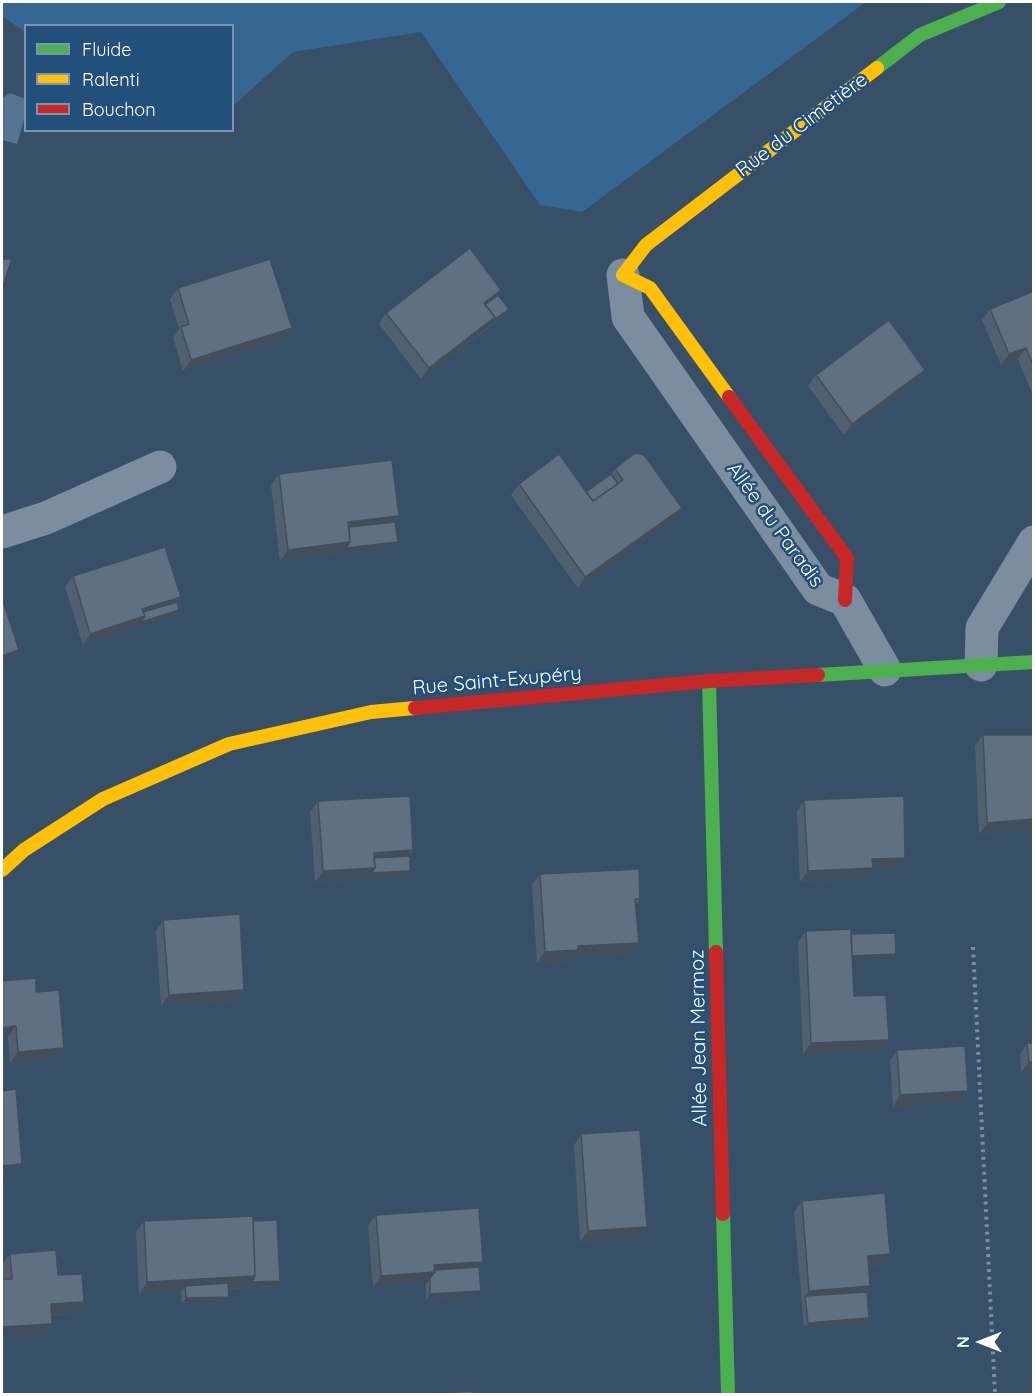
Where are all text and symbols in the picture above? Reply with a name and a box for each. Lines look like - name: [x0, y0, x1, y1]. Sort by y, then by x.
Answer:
- legend: [24, 24, 234, 132]
- text: Fluide: [82, 38, 131, 61]
- text: Ralenti: [82, 68, 140, 91]
- street label: Rue du Cimetière: [732, 68, 872, 182]
- text: Bouchon: [82, 98, 156, 121]
- street label: Allée du Paradis: [722, 458, 828, 592]
- street label: Rue Saint-Exupéry: [411, 662, 583, 700]
- street label: Allée Jean Mermoz: [685, 949, 713, 1127]
- north arrow: [951, 1312, 1011, 1372]
- text: N: [953, 1336, 973, 1348]

